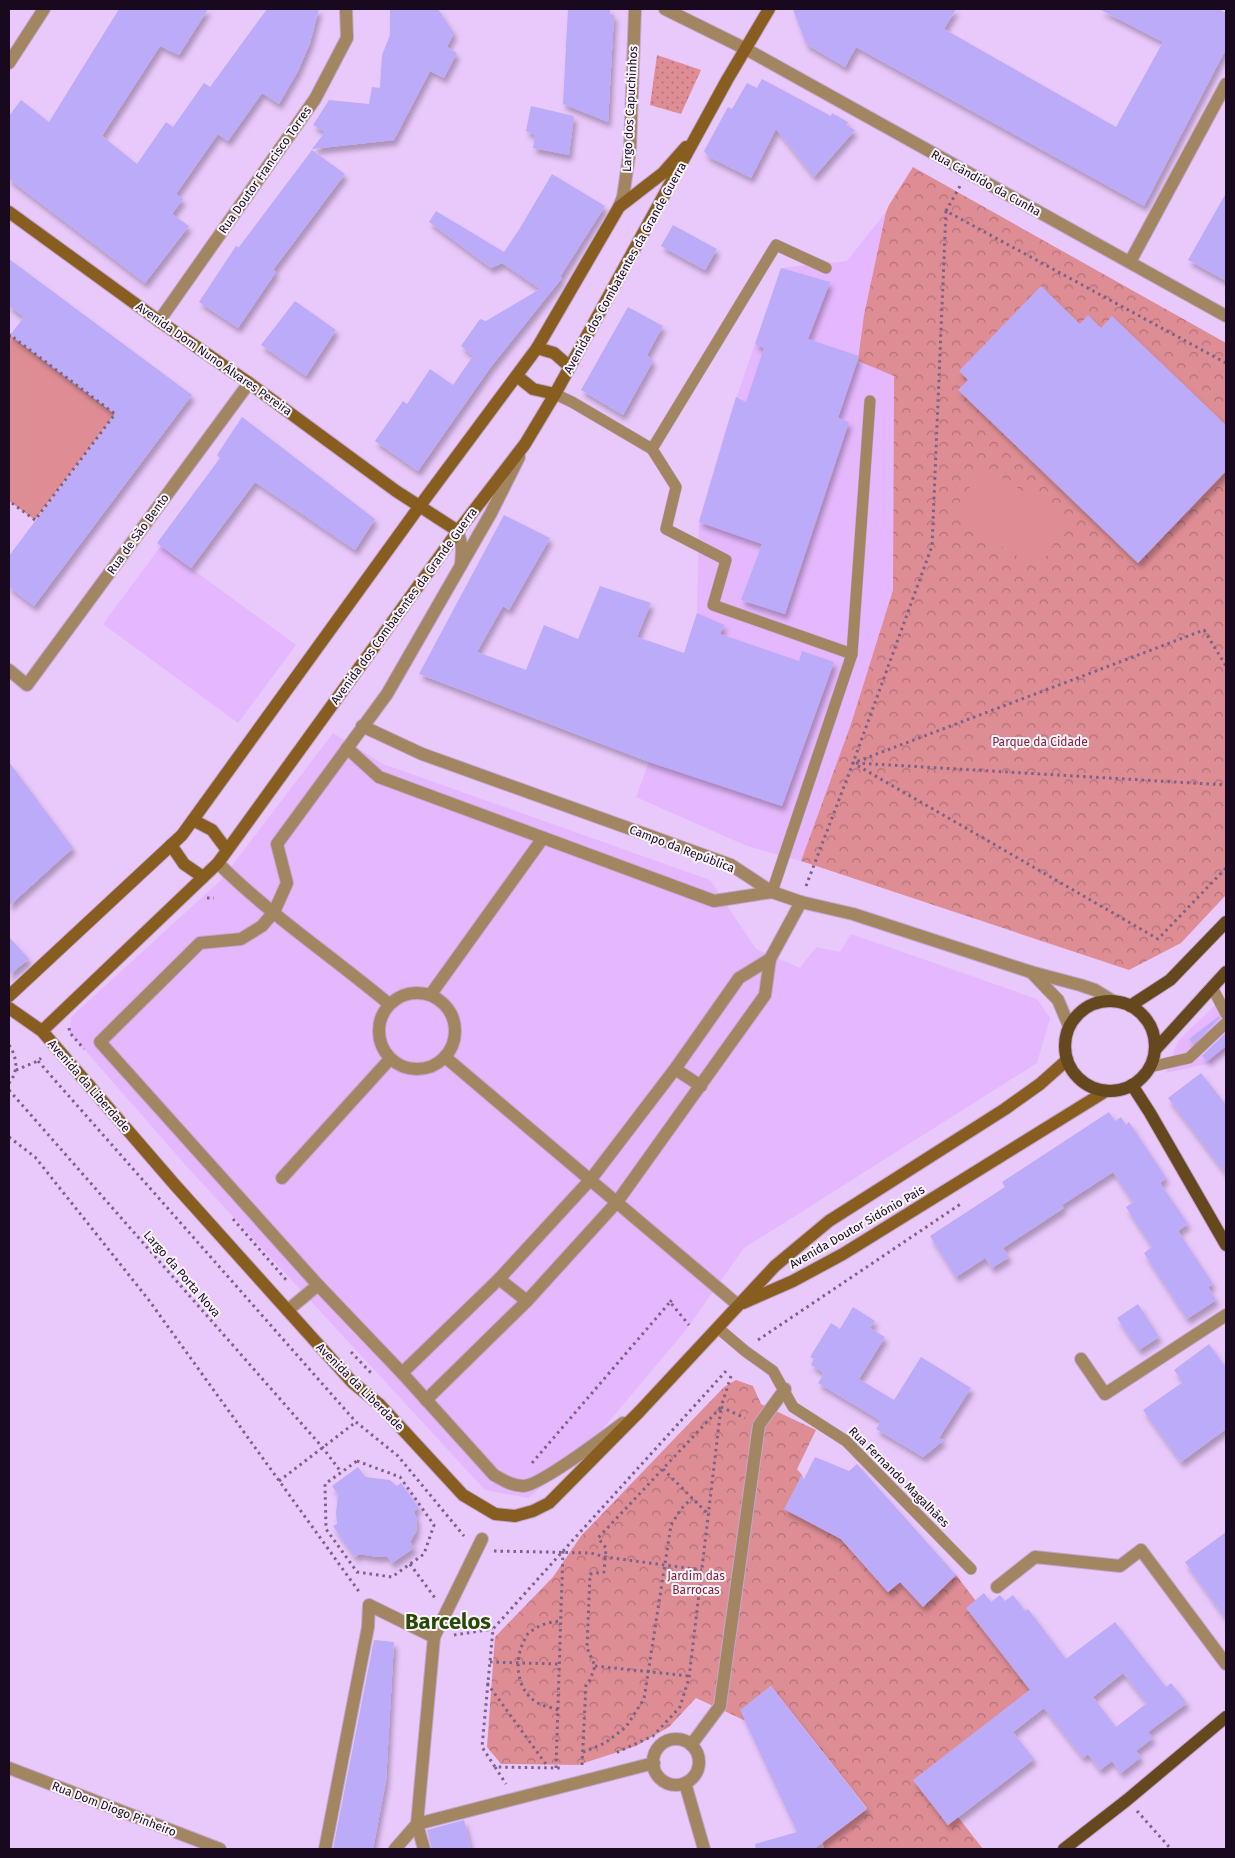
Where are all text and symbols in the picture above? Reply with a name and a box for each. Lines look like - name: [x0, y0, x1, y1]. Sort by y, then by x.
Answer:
- street label: Largo dos Capuchinhos: [620, 45, 640, 172]
- street label: Rua Doutor Francisco Torres: [216, 103, 315, 236]
- street label: Rua Cândido da Cunha: [929, 147, 1043, 219]
- street label: Avenida dos Combatentes da Grande Guerra: [561, 160, 689, 376]
- street label: Avenida Dom Nuno Álvares Pereira: [133, 299, 295, 418]
- street label: Rua de São Bento: [104, 491, 172, 577]
- street label: Avenida dos Combatentes da Grande Guerra: [328, 505, 480, 707]
- park label: Parque da Cidade: [992, 735, 1088, 749]
- street label: Campo da República: [627, 822, 737, 876]
- street label: Avenida da Liberdade: [45, 1037, 133, 1135]
- street label: Avenida Doutor Sidónio Pais: [787, 1182, 927, 1272]
- street label: Largo da Porta Nova: [141, 1228, 223, 1320]
- street label: Avenida da Liberdade: [313, 1340, 407, 1434]
- street label: Rua Fernando Magalhães: [846, 1424, 952, 1530]
- park label: Jardim das Barrocas: [667, 1569, 725, 1597]
- district label: Barcelos: [405, 1608, 491, 1635]
- street label: Rua Dom Diogo Pinheiro: [50, 1779, 178, 1839]

